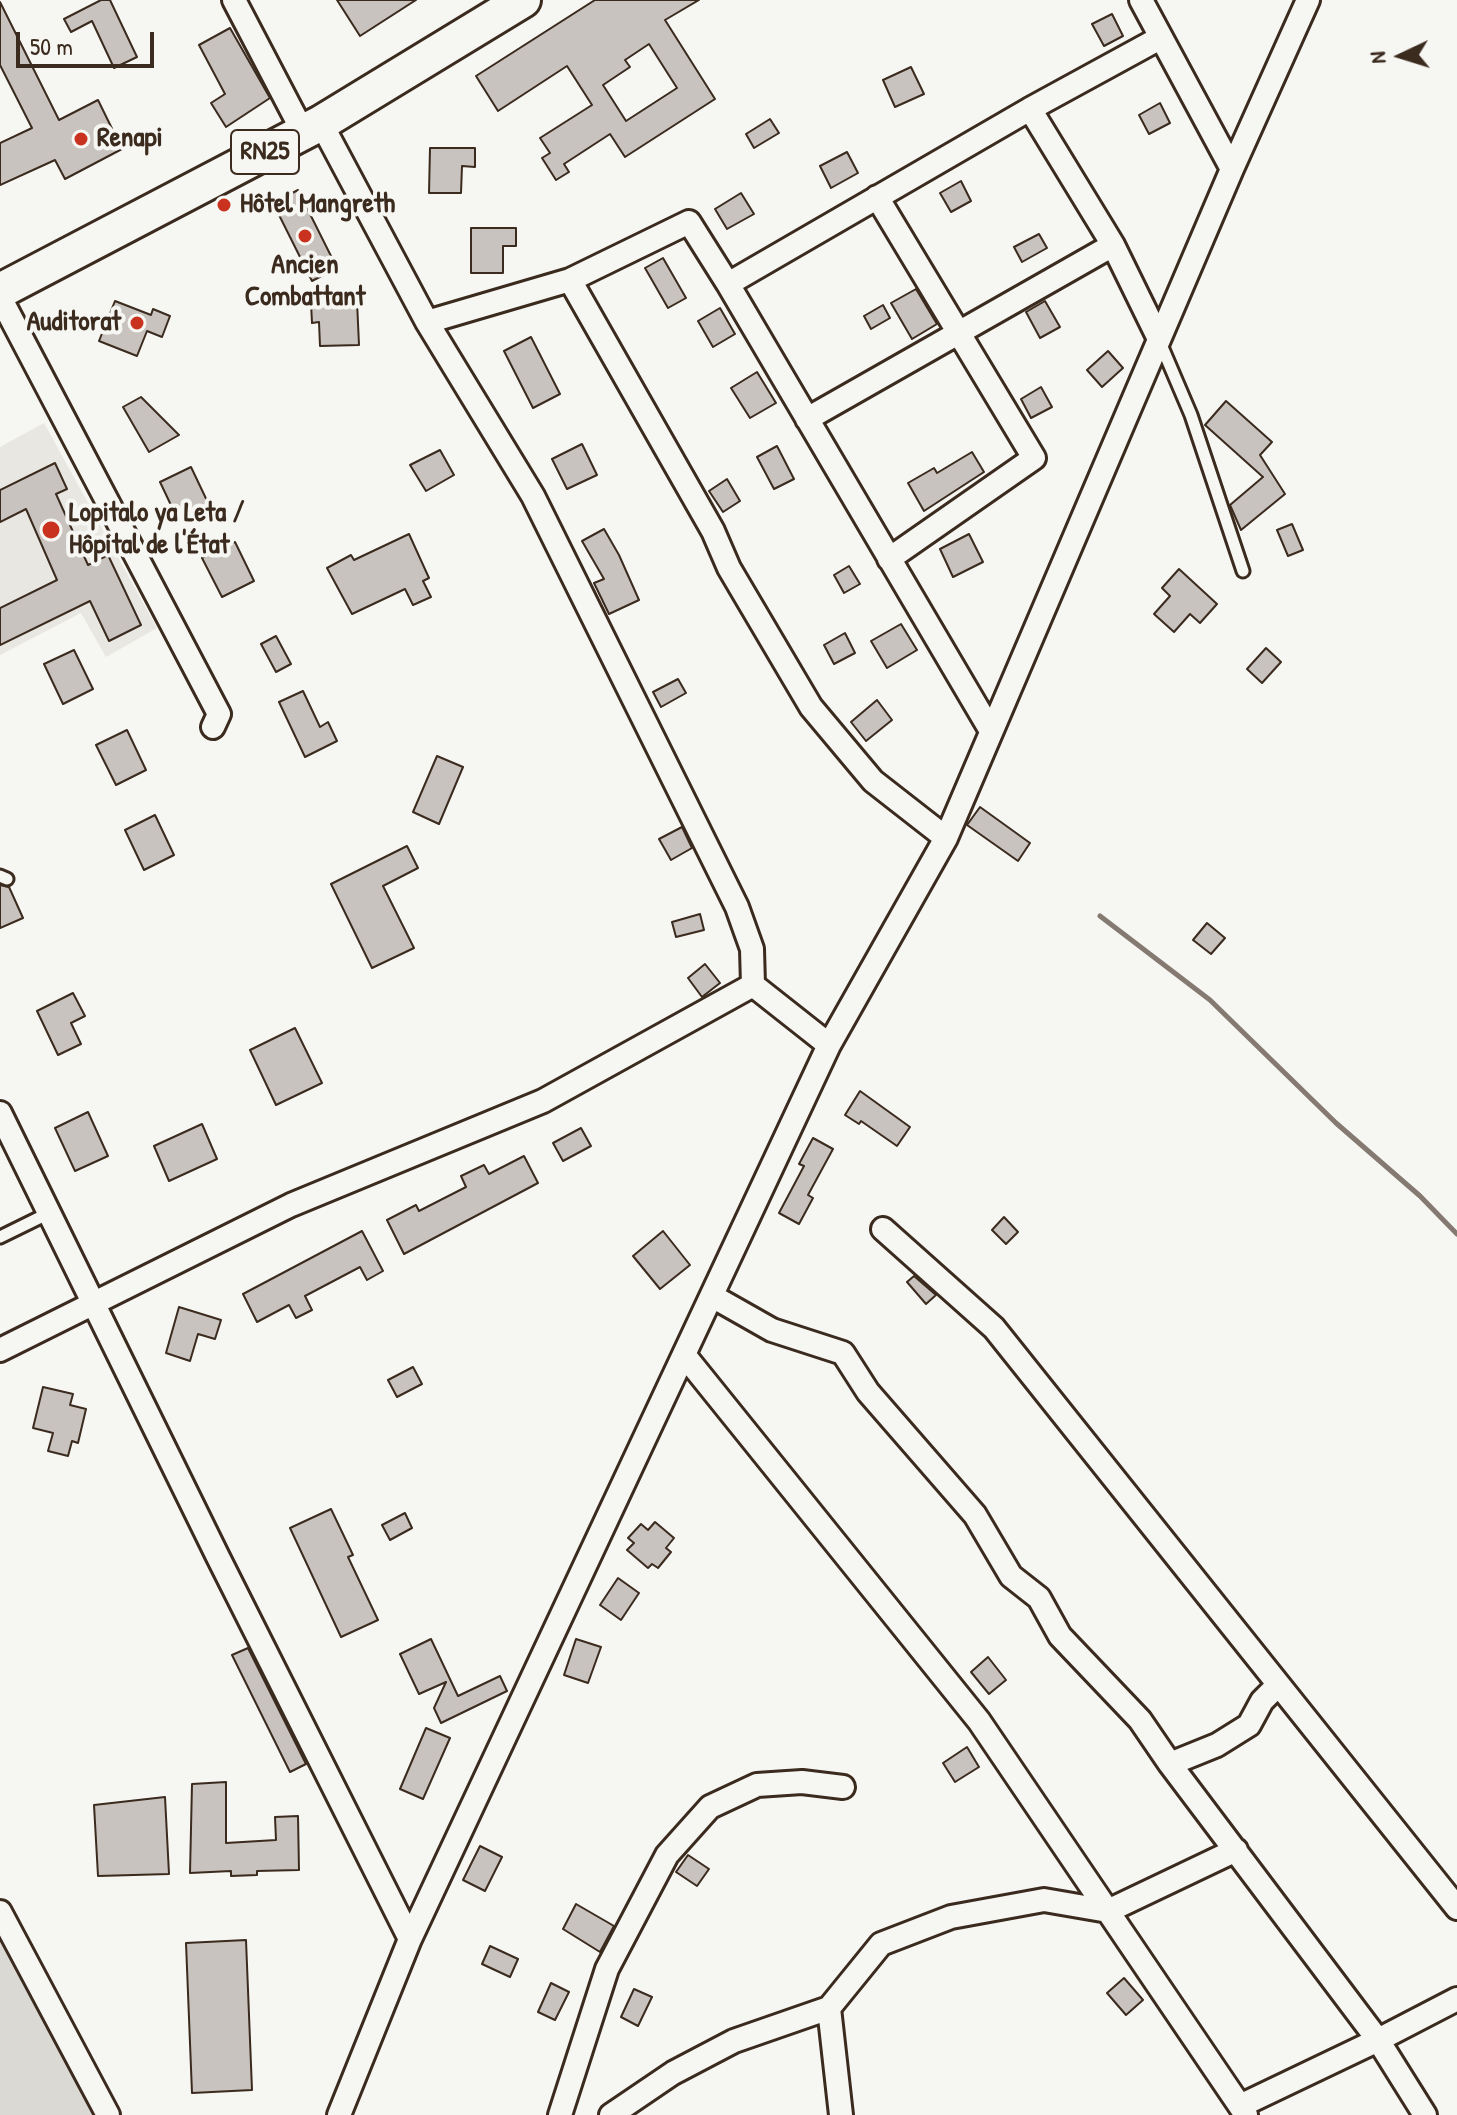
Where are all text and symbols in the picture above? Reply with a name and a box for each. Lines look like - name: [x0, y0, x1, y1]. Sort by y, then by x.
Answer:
- scale bar: [20, 16, 158, 66]
- north arrow: [1361, 16, 1441, 96]
- text: 50 m: [30, 30, 73, 62]
- text: N: [1362, 51, 1392, 65]
- place label: Renapi: [97, 122, 163, 156]
- marker: Renapi: [72, 130, 90, 148]
- road number: RN25: [231, 130, 299, 174]
- place label: Hôtel Mangreth: [240, 188, 395, 222]
- marker: Hôtel Mangreth: [215, 196, 233, 214]
- marker: Ancien Combattant: [296, 227, 314, 245]
- place label: Ancien Combattant: [245, 249, 365, 315]
- place label: Auditorat: [27, 306, 121, 340]
- marker: Auditorat: [128, 314, 146, 332]
- place label: Lopitalo ya Leta / Hôpital de l'État: [69, 497, 244, 563]
- marker: Lopitalo ya Leta / Hôpital de l'État: [40, 519, 62, 541]

